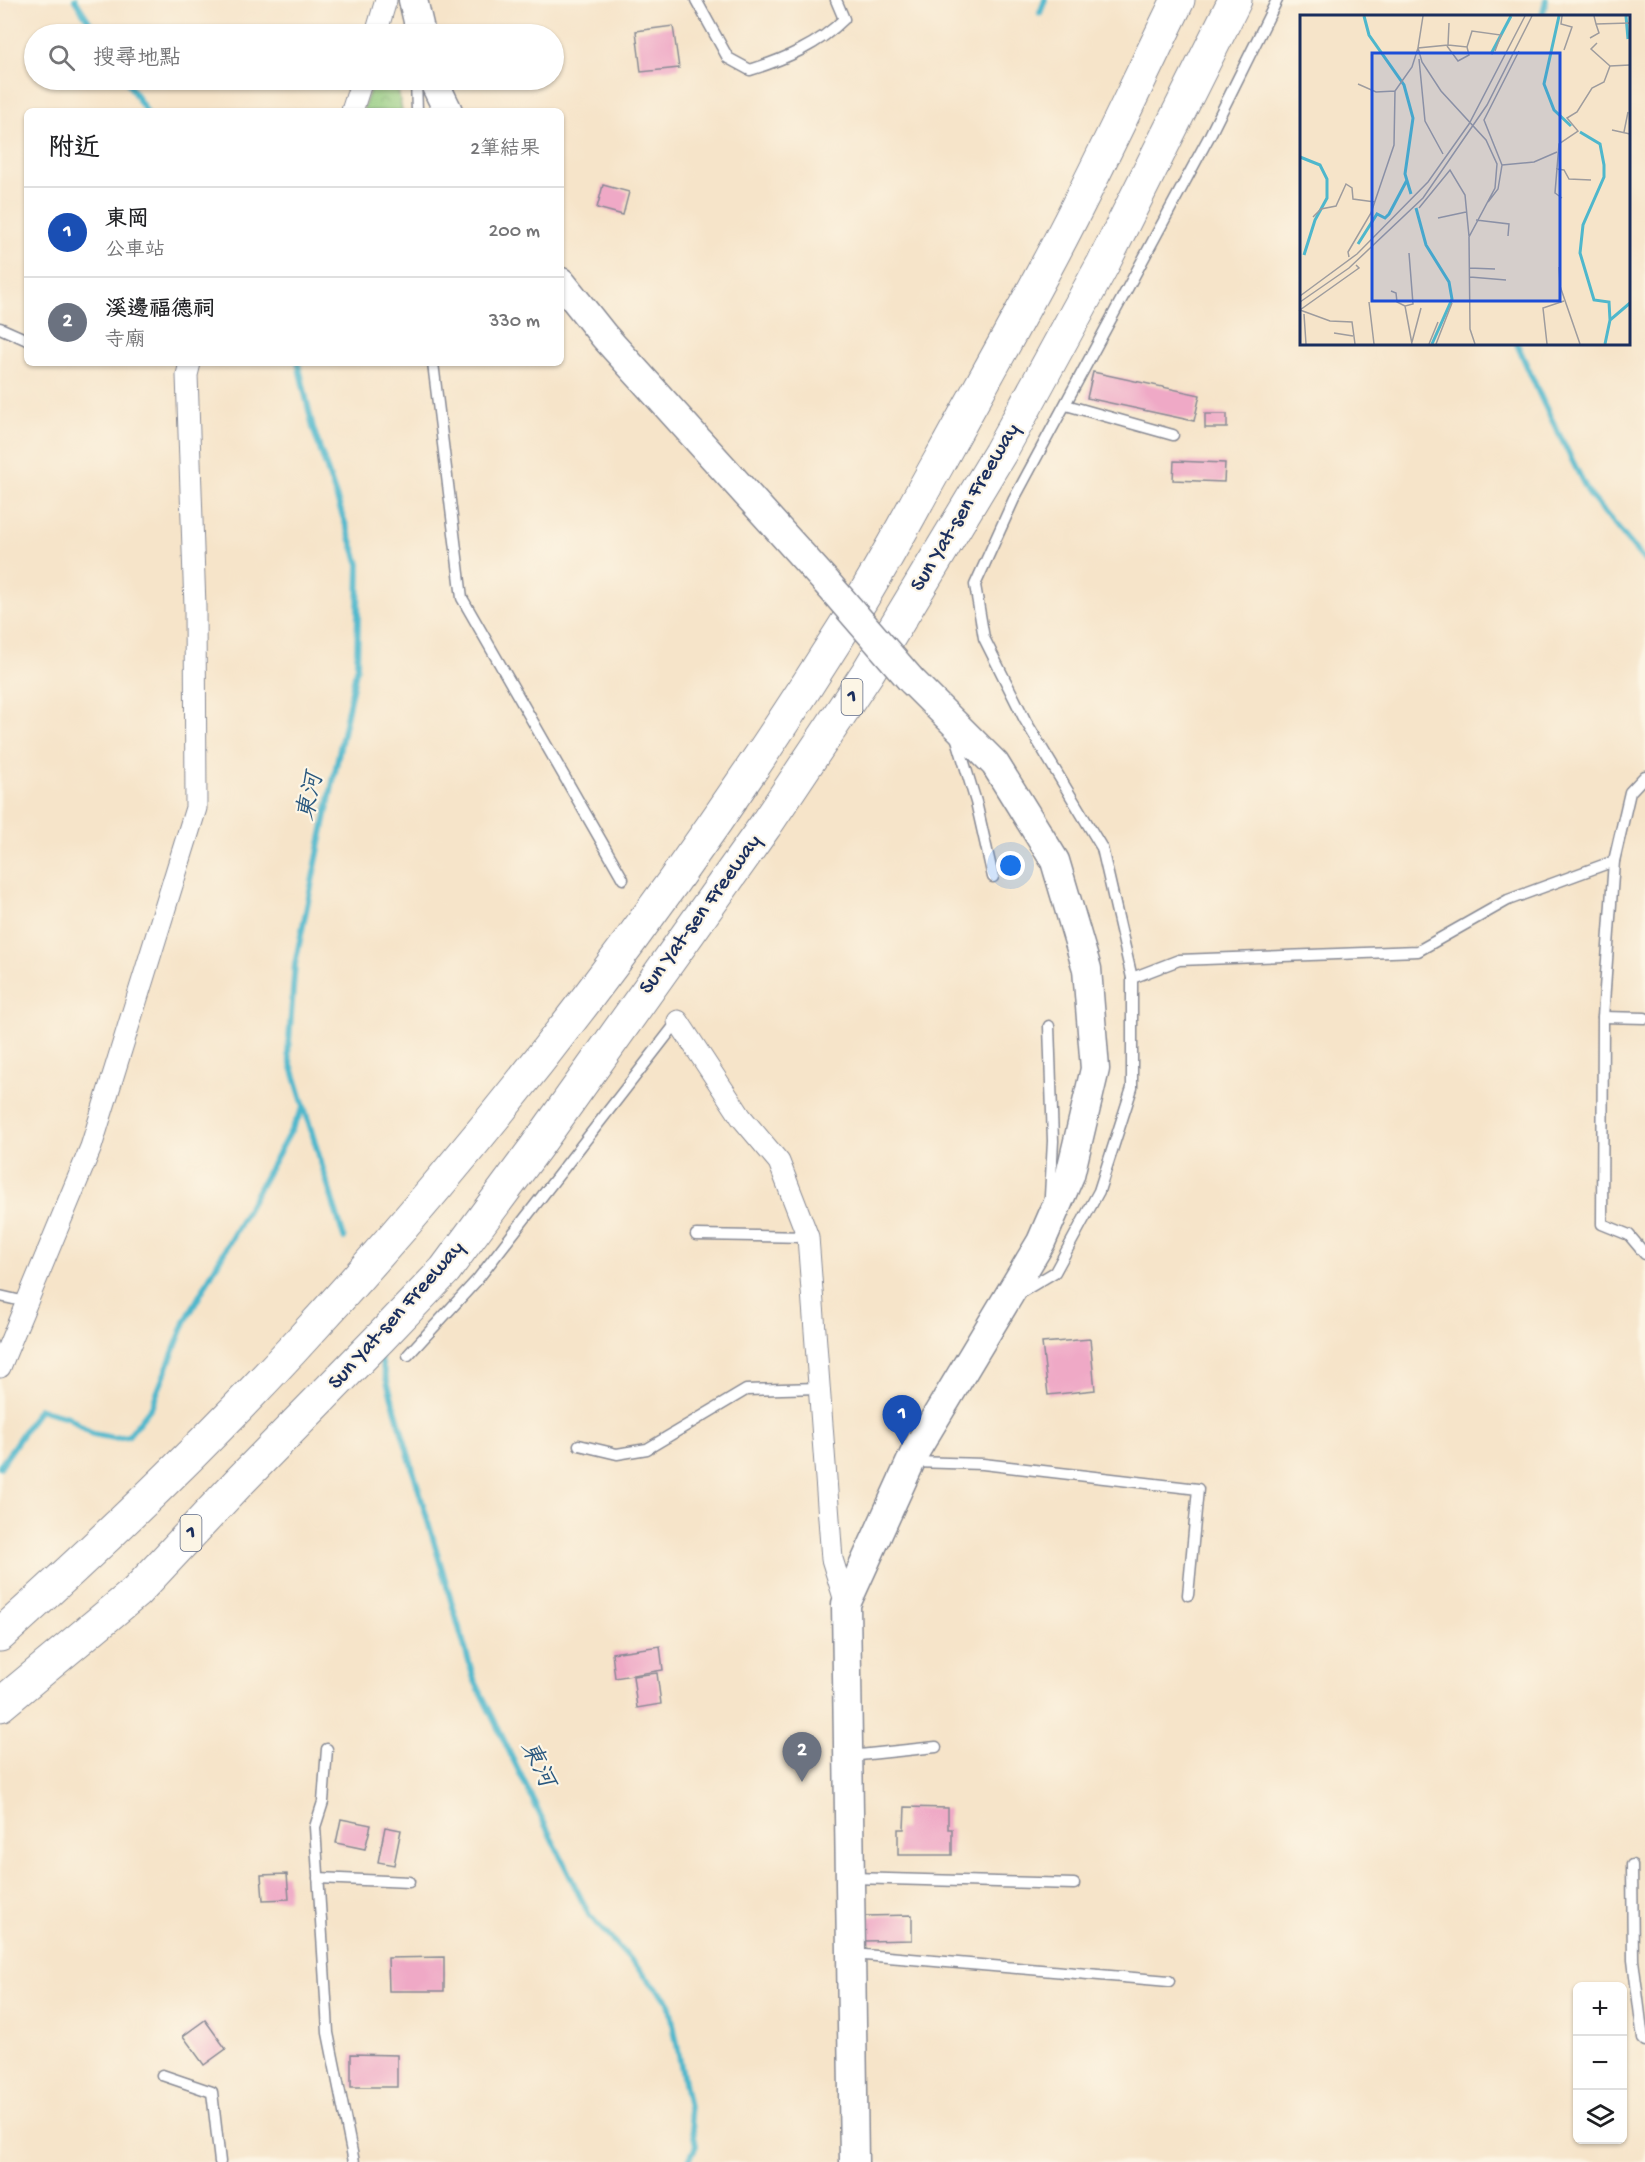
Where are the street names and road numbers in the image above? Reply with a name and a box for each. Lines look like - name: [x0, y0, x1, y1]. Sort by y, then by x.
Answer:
- street label: Sun Yat-sen Freeway: [906, 419, 1027, 597]
- road number: 1: [842, 679, 862, 715]
- street label: Sun Yat-sen Freeway: [634, 830, 768, 1000]
- street label: Sun Yat-sen Freeway: [323, 1236, 471, 1396]
- road number: 1: [180, 1515, 201, 1551]

